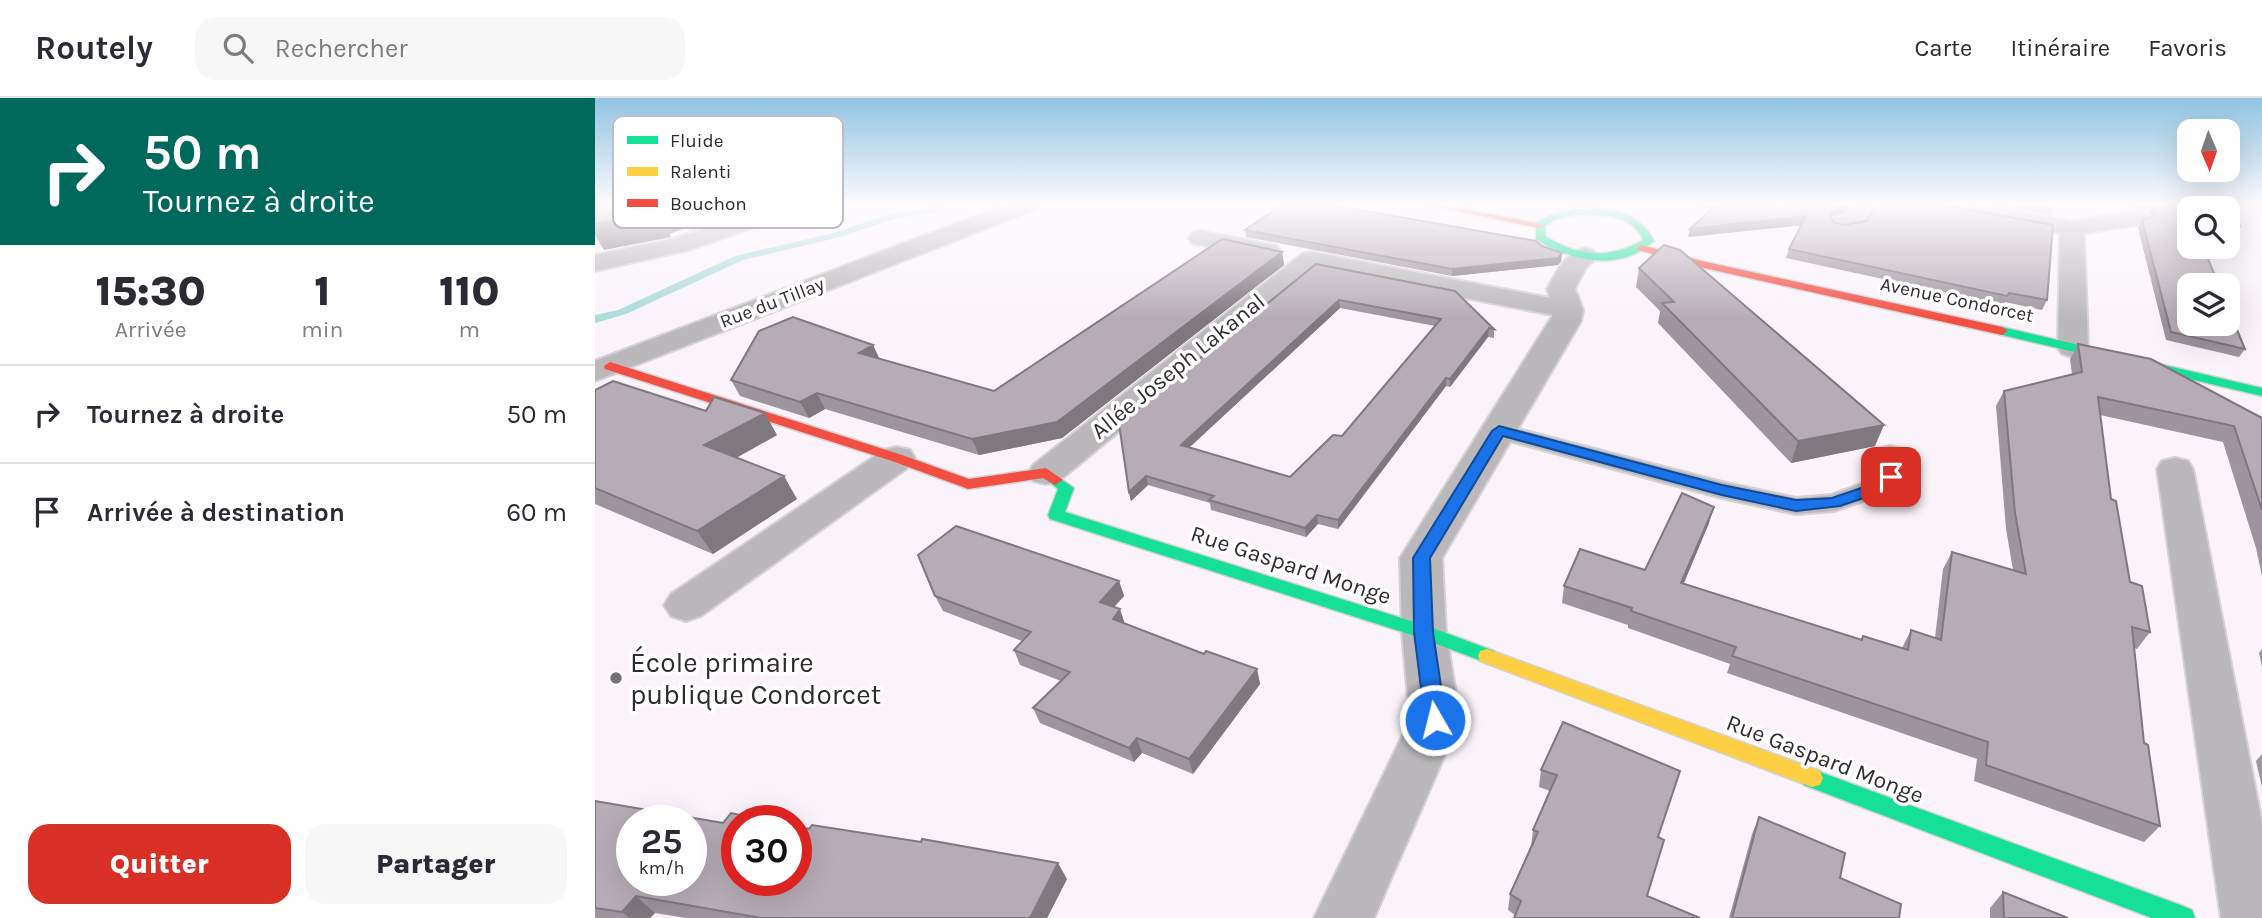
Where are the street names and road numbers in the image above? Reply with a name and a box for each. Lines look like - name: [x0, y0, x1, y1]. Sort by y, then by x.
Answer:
- street label: Rue du Tillay: [717, 273, 827, 333]
- street label: Avenue Condorcet: [1879, 273, 2035, 327]
- street label: Allée Joseph Lakanal: [1086, 288, 1270, 444]
- street label: Rue Gaspard Monge: [1187, 520, 1395, 610]
- street label: Rue Gaspard Monge: [1723, 709, 1927, 809]

